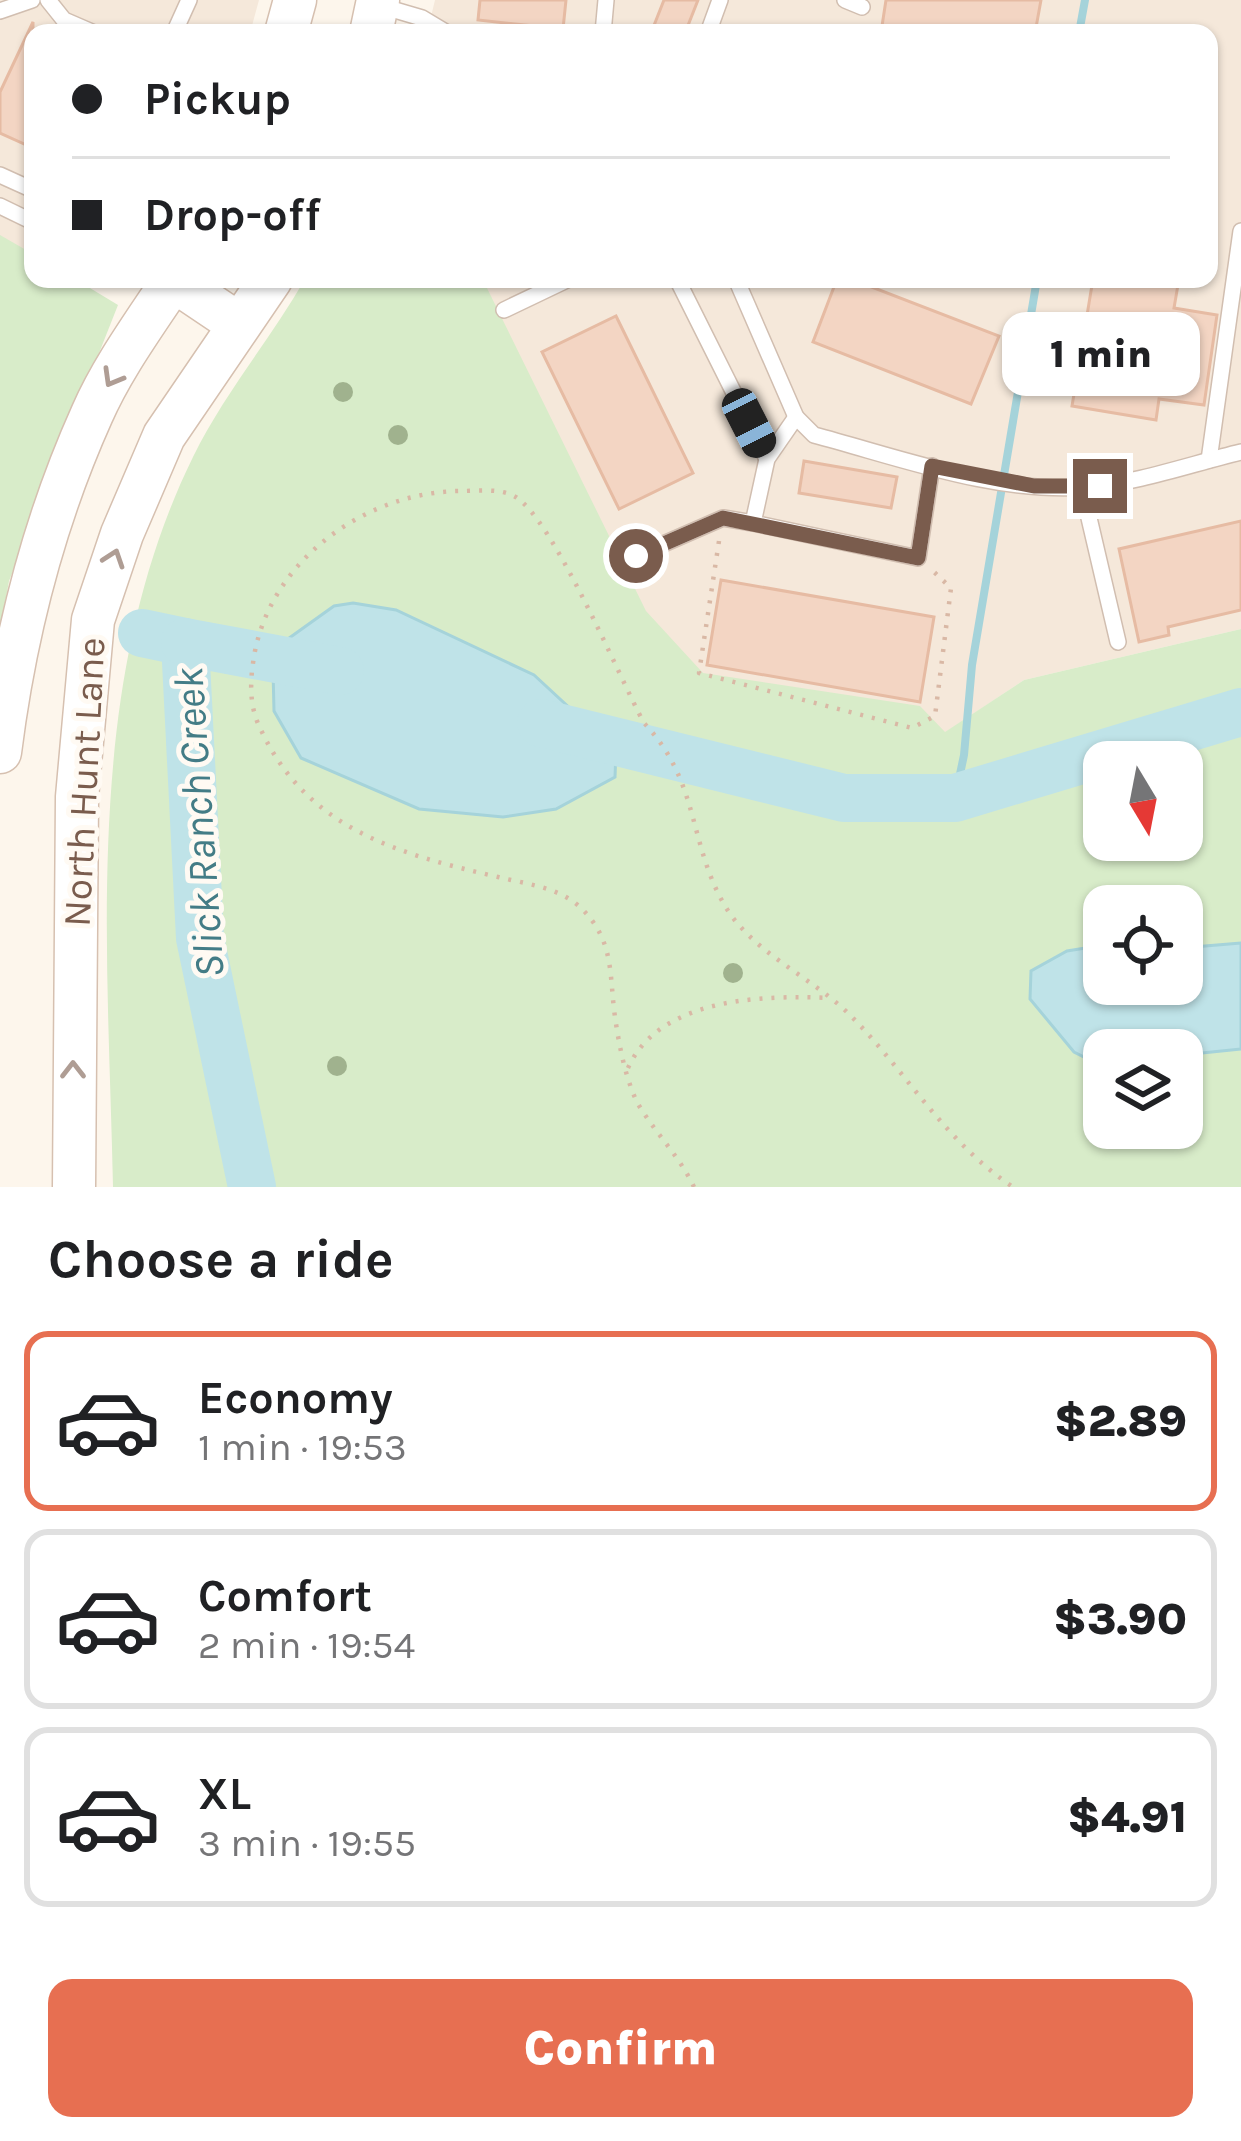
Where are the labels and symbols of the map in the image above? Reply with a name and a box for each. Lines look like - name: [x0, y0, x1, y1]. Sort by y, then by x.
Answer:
- callout: 1 min: [1001, 312, 1199, 396]
- one-way arrow: [104, 365, 126, 387]
- car: [717, 383, 781, 463]
- route end: [1073, 459, 1127, 513]
- route start: [609, 529, 663, 583]
- one-way arrow: [99, 548, 124, 569]
- street label: North Hunt Lane: [53, 636, 115, 928]
- water label: Slick Ranch Creek: [163, 666, 235, 980]
- north arrow: [1083, 741, 1203, 861]
- one-way arrow: [59, 1060, 85, 1079]

